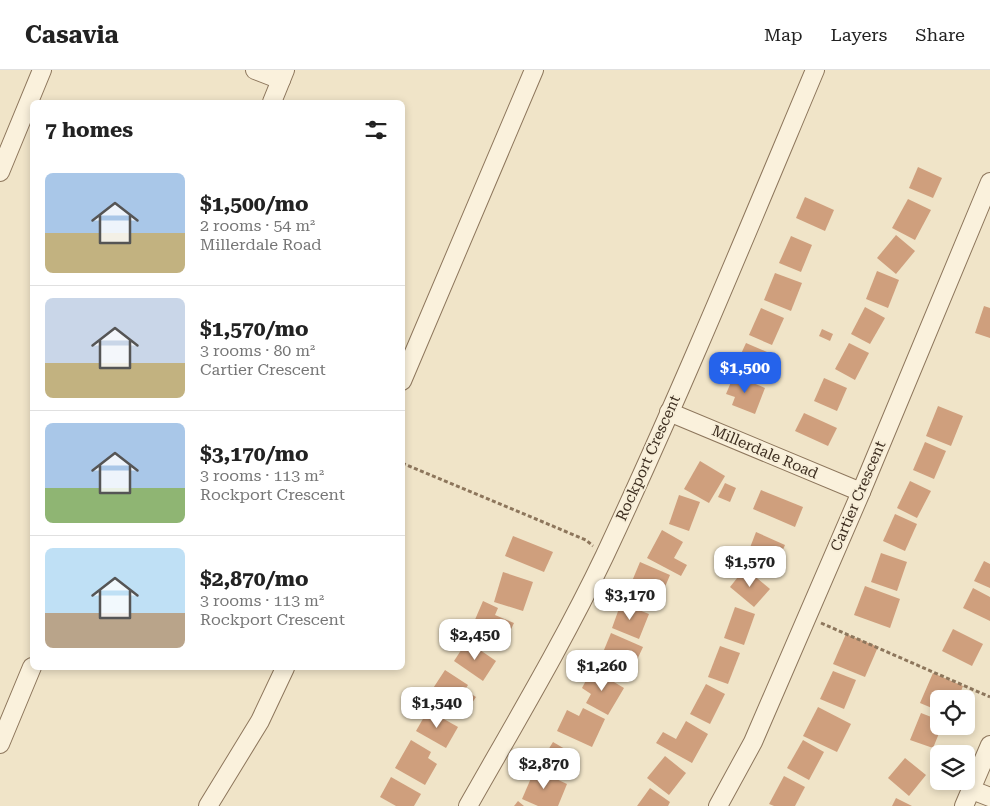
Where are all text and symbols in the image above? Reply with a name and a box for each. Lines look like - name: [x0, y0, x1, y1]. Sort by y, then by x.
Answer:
- text: Casavia: [25, 21, 118, 49]
- text: Map: [764, 24, 803, 45]
- text: Layers: [831, 24, 887, 45]
- text: Share: [915, 24, 965, 45]
- icon: filters: [362, 116, 390, 144]
- text: 7 homes: [45, 118, 133, 142]
- text: $1,500/mo: [200, 192, 309, 216]
- icon: home: [85, 193, 145, 253]
- text: 2 rooms · 54 m²: [200, 216, 315, 235]
- text: Millerdale Road: [200, 235, 321, 254]
- text: $1,570/mo: [200, 317, 309, 341]
- icon: home: [85, 318, 145, 378]
- text: 3 rooms · 80 m²: [200, 341, 315, 360]
- pin: $1,500: [704, 352, 786, 394]
- text: $1,500: [720, 358, 770, 377]
- text: Cartier Crescent: [200, 360, 326, 379]
- street label: Rockport Crescent: [612, 392, 684, 524]
- street label: Millerdale Road: [709, 421, 821, 483]
- street label: Cartier Crescent: [827, 438, 889, 554]
- text: $3,170/mo: [200, 442, 309, 466]
- icon: home: [85, 443, 145, 503]
- text: 3 rooms · 113 m²: [200, 466, 324, 485]
- text: Rockport Crescent: [200, 485, 345, 504]
- pin: $1,570: [709, 546, 791, 588]
- text: $1,570: [725, 552, 775, 571]
- text: $2,870/mo: [200, 567, 309, 591]
- icon: home: [85, 568, 145, 628]
- pin: $3,170: [589, 578, 671, 621]
- text: $3,170: [605, 585, 655, 604]
- text: 3 rooms · 113 m²: [200, 591, 324, 610]
- text: Rockport Crescent: [200, 610, 345, 629]
- pin: $2,450: [434, 618, 516, 661]
- text: $2,450: [450, 625, 500, 644]
- pin: $1,260: [561, 650, 643, 692]
- text: $1,260: [577, 656, 627, 675]
- pin: $1,540: [396, 686, 478, 729]
- map controls: [930, 690, 975, 790]
- button: locate: [930, 690, 975, 735]
- text: $1,540: [412, 693, 462, 712]
- button: layers: [930, 745, 975, 790]
- pin: $2,870: [503, 748, 585, 790]
- text: $2,870: [519, 754, 569, 773]

